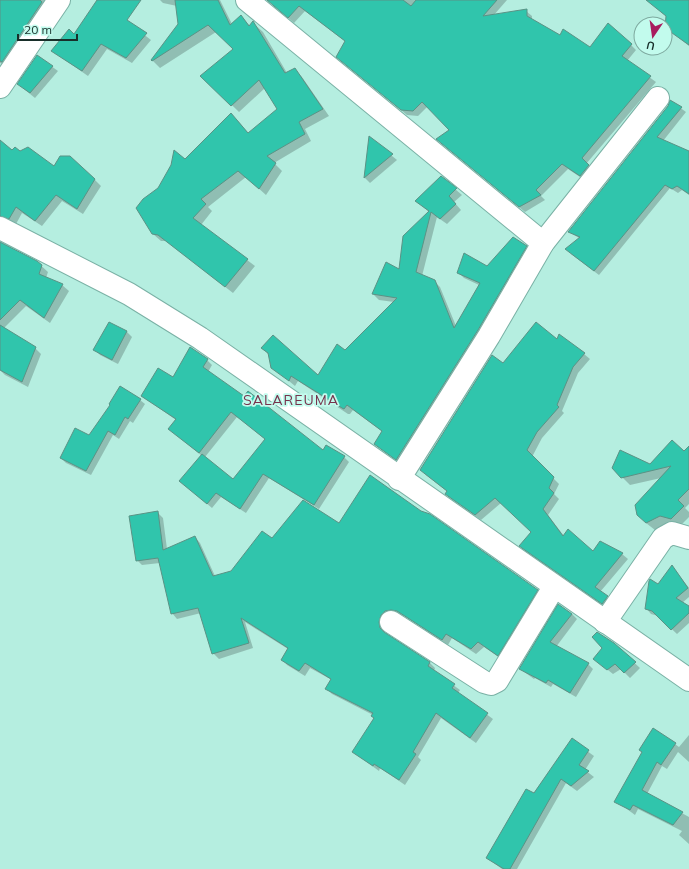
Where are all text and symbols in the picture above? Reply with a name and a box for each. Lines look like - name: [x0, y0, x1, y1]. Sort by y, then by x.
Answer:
- scale bar: [18, 16, 77, 42]
- north arrow: [633, 16, 673, 56]
- text: 20 m: [24, 22, 52, 37]
- text: U: [645, 38, 656, 53]
- district label: SALAREUMA: [243, 391, 339, 409]

